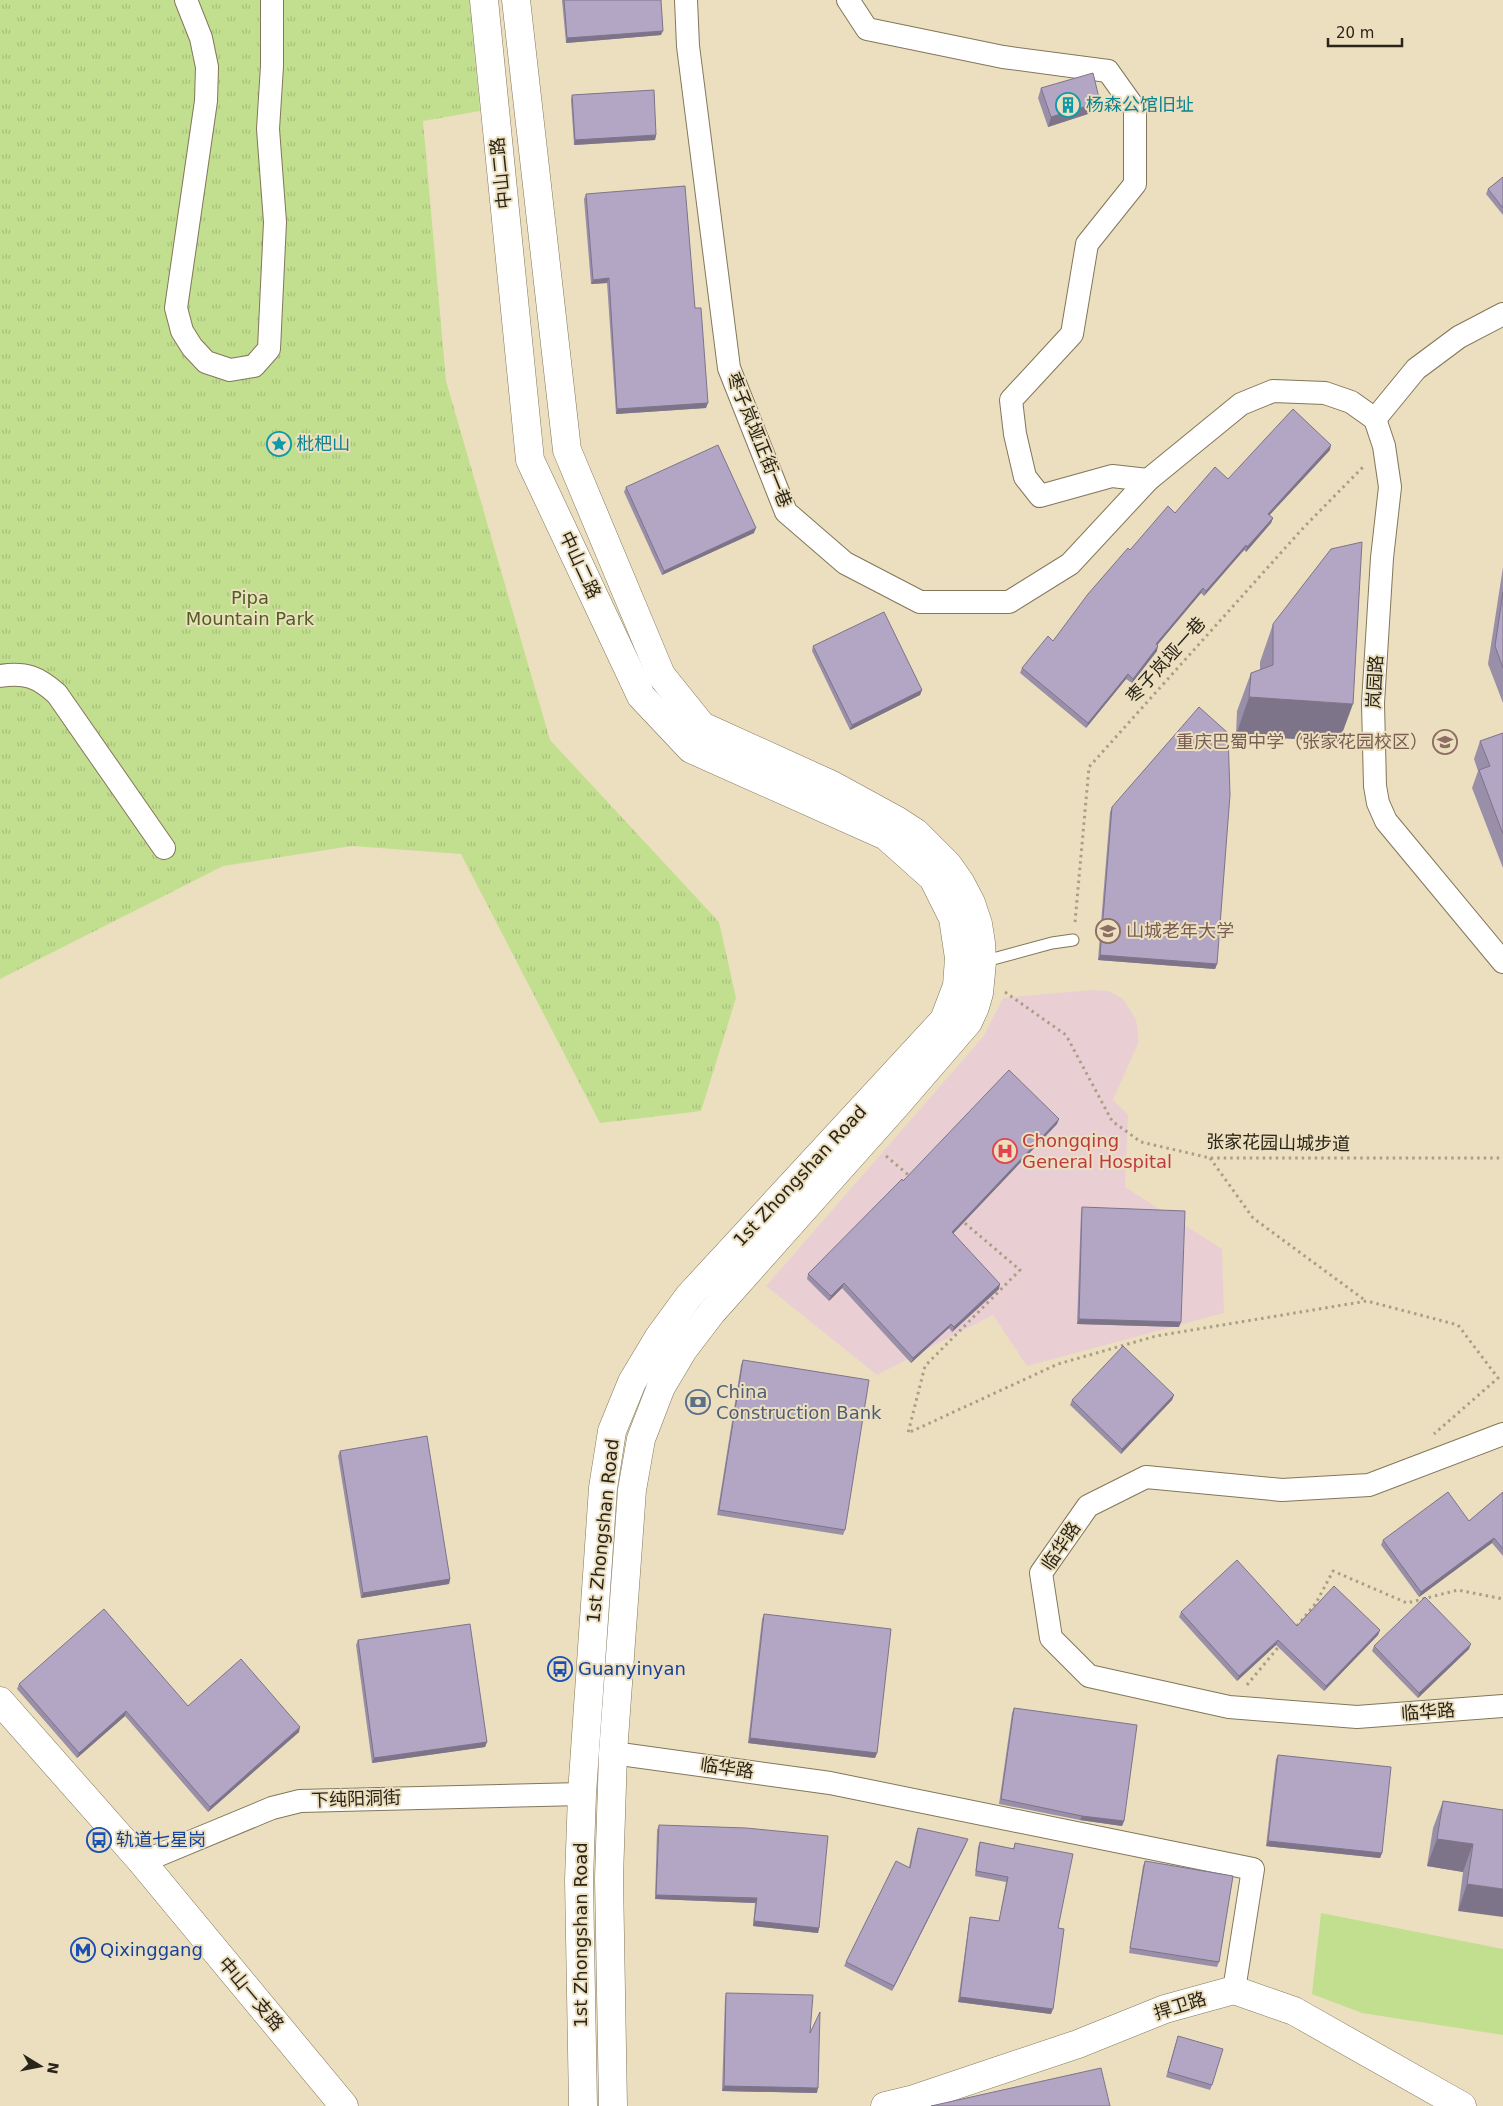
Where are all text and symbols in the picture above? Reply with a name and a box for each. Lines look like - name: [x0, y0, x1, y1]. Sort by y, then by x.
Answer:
- scale bar: [1328, 15, 1402, 47]
- text: 20 m: [1336, 24, 1374, 42]
- building icon: 杨森公馆旧址: [1055, 92, 1081, 118]
- place label: 杨森公馆旧址: [1086, 94, 1194, 115]
- street label: 中山二路: [486, 136, 515, 210]
- street label: 枣子岚垭正街一巷: [723, 369, 796, 511]
- place icon: 枇杷山: [266, 431, 292, 457]
- place label: 枇杷山: [296, 433, 350, 454]
- street label: 中山二路: [556, 528, 605, 602]
- park label: Pipa Mountain Park: [186, 587, 315, 629]
- street label: 枣子岚垭一巷: [1122, 613, 1210, 707]
- street label: 岚园路: [1363, 654, 1386, 709]
- school or university icon: 重庆巴蜀中学（张家花园校区）: [1432, 729, 1458, 755]
- place label: 重庆巴蜀中学（张家花园校区）: [1176, 731, 1428, 752]
- school or university icon: 山城老年大学: [1095, 918, 1121, 944]
- place label: 山城老年大学: [1126, 920, 1234, 941]
- street label: 1st Zhongshan Road: [729, 1101, 871, 1251]
- place label: Chongqing General Hospital: [1022, 1130, 1172, 1172]
- street label: 张家花园山城步道: [1206, 1131, 1350, 1154]
- hospital icon: Chongqing General Hospital: [992, 1138, 1018, 1164]
- place label: China Construction Bank: [716, 1381, 882, 1423]
- bank icon: China Construction Bank: [685, 1389, 711, 1415]
- street label: 1st Zhongshan Road: [582, 1438, 623, 1624]
- street label: 临华路: [1037, 1517, 1084, 1574]
- bus stop icon: Guanyinyan: [547, 1656, 573, 1682]
- place label: Guanyinyan: [578, 1658, 686, 1679]
- street label: 临华路: [1400, 1699, 1456, 1724]
- street label: 临华路: [699, 1753, 755, 1782]
- street label: 下纯阳洞街: [311, 1786, 401, 1811]
- bus stop icon: 轨道七星岗: [86, 1827, 112, 1853]
- place label: 轨道七星岗: [116, 1829, 206, 1850]
- street label: 1st Zhongshan Road: [570, 1842, 591, 2028]
- metro station icon: Qixinggang: [70, 1937, 96, 1963]
- place label: Qixinggang: [100, 1939, 203, 1960]
- street label: 中山一支路: [214, 1952, 288, 2035]
- street label: 捍卫路: [1151, 1988, 1209, 2023]
- north arrow: [15, 2041, 65, 2091]
- text: N: [44, 2061, 62, 2075]

